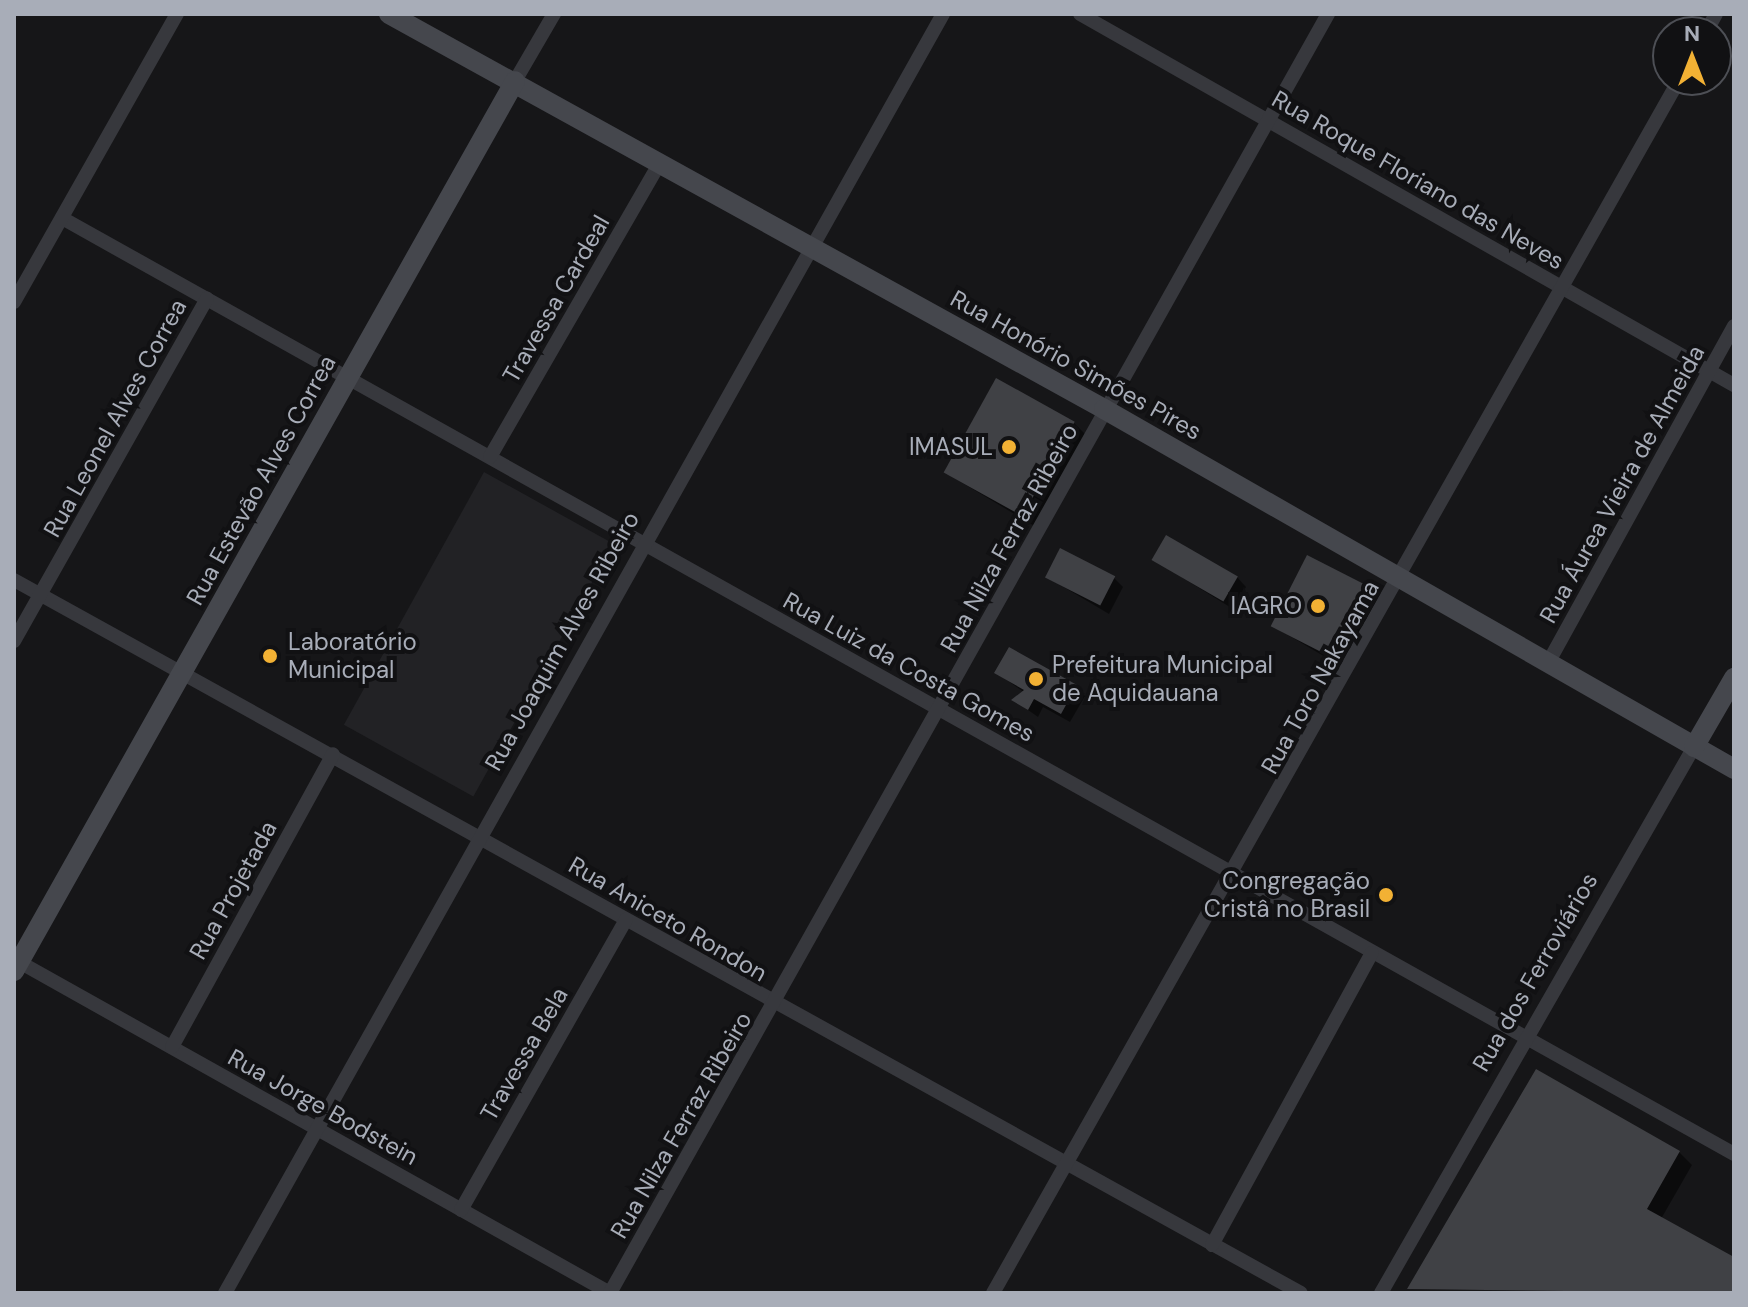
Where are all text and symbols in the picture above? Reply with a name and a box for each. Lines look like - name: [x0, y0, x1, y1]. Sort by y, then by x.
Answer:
- north arrow: [1652, 16, 1732, 96]
- text: N: [1684, 19, 1700, 48]
- street label: Rua Roque Floriano das Neves: [1267, 84, 1569, 276]
- street label: Travessa Cardeal: [496, 210, 616, 388]
- street label: Rua Honório Simões Pires: [946, 284, 1206, 446]
- street label: Rua Leonel Alves Correa: [38, 294, 192, 542]
- street label: Rua Áurea Vieira de Almeida: [1534, 340, 1710, 628]
- street label: Rua Estevão Alves Correa: [180, 350, 342, 610]
- street label: Rua Nilza Ferraz Ribeiro: [934, 419, 1084, 657]
- place label: IMASUL: [909, 433, 993, 461]
- marker: IMASUL: [1000, 438, 1018, 456]
- street label: Rua Joaquim Alves Ribeiro: [479, 507, 645, 775]
- street label: Rua Toro Nakayama: [1255, 575, 1385, 779]
- street label: Rua Luiz da Costa Gomes: [778, 586, 1040, 748]
- place label: IAGRO: [1230, 592, 1302, 620]
- marker: IAGRO: [1309, 597, 1327, 615]
- place label: Laboratório Municipal: [288, 628, 417, 684]
- marker: Laboratório Municipal: [259, 645, 281, 667]
- place label: Prefeitura Municipal de Aquidauana: [1052, 651, 1273, 707]
- marker: Prefeitura Municipal de Aquidauana: [1027, 670, 1045, 688]
- street label: Rua Projetada: [183, 816, 283, 964]
- street label: Rua Aniceto Rondon: [564, 850, 772, 988]
- place label: Congregação Cristâ no Brasil: [1204, 867, 1370, 923]
- street label: Rua dos Ferroviários: [1466, 868, 1604, 1076]
- marker: Congregação Cristâ no Brasil: [1377, 886, 1395, 904]
- street label: Travessa Bela: [474, 982, 574, 1126]
- street label: Rua Nilza Ferraz Ribeiro: [604, 1007, 758, 1243]
- street label: Rua Jorge Bodstein: [223, 1043, 423, 1171]

